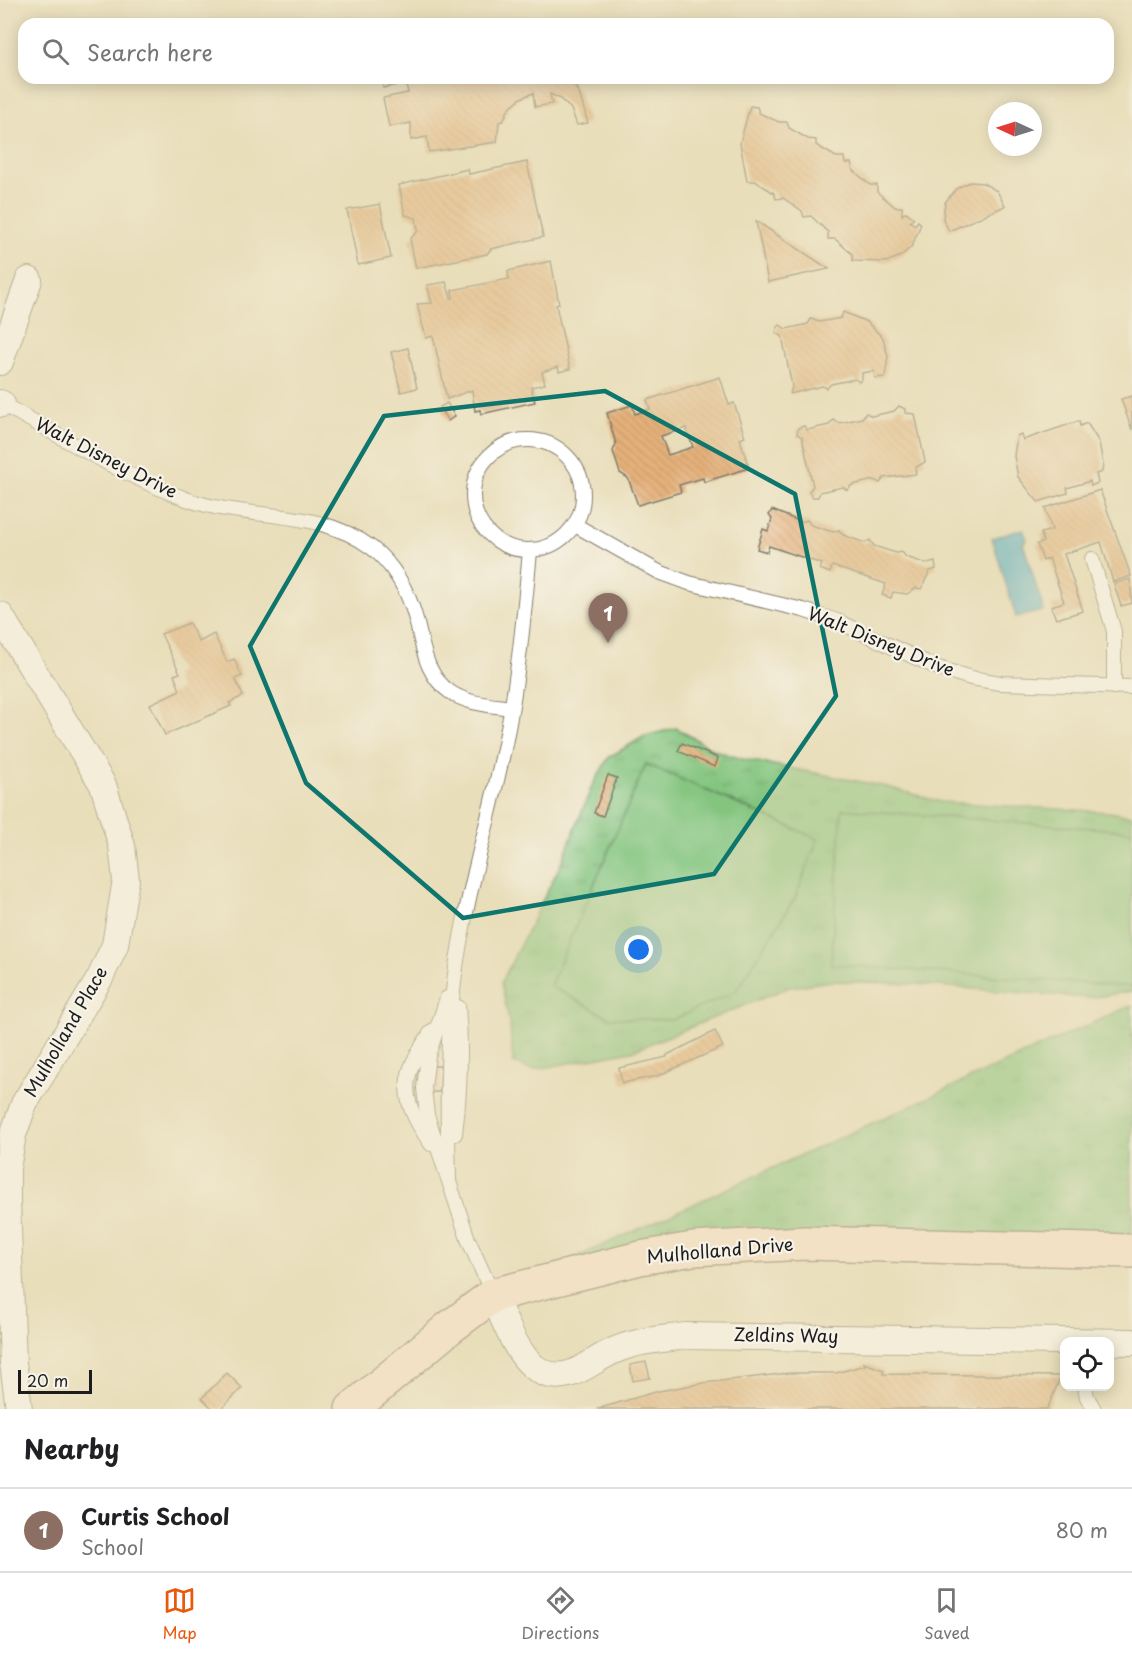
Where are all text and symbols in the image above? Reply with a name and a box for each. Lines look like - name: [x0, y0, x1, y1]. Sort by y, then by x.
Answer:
- search box: [18, 18, 1114, 84]
- icon: search: [39, 35, 72, 68]
- text: Search here: [87, 35, 213, 68]
- north arrow: [988, 102, 1042, 156]
- street label: Walt Disney Drive: [31, 409, 182, 504]
- pin: 1: [588, 594, 628, 643]
- street label: Walt Disney Drive: [804, 599, 959, 682]
- your location: [624, 935, 653, 964]
- street label: Mulholland Place: [16, 961, 113, 1102]
- street label: Mulholland Drive: [645, 1230, 794, 1269]
- street label: Zeldins Way: [733, 1320, 839, 1349]
- map controls: [1060, 1337, 1114, 1391]
- button: locate: [1060, 1337, 1114, 1391]
- scale bar: [18, 1367, 92, 1394]
- text: 20 m: [27, 1368, 68, 1392]
- text: Nearby: [24, 1429, 119, 1468]
- text: Curtis School: [81, 1499, 229, 1532]
- text: 1: [39, 1515, 48, 1545]
- text: 80 m: [1056, 1515, 1108, 1545]
- text: School: [81, 1532, 144, 1562]
- tab: Map: [162, 1584, 197, 1644]
- tab: Directions: [521, 1584, 599, 1644]
- tab: Saved: [924, 1584, 970, 1644]

